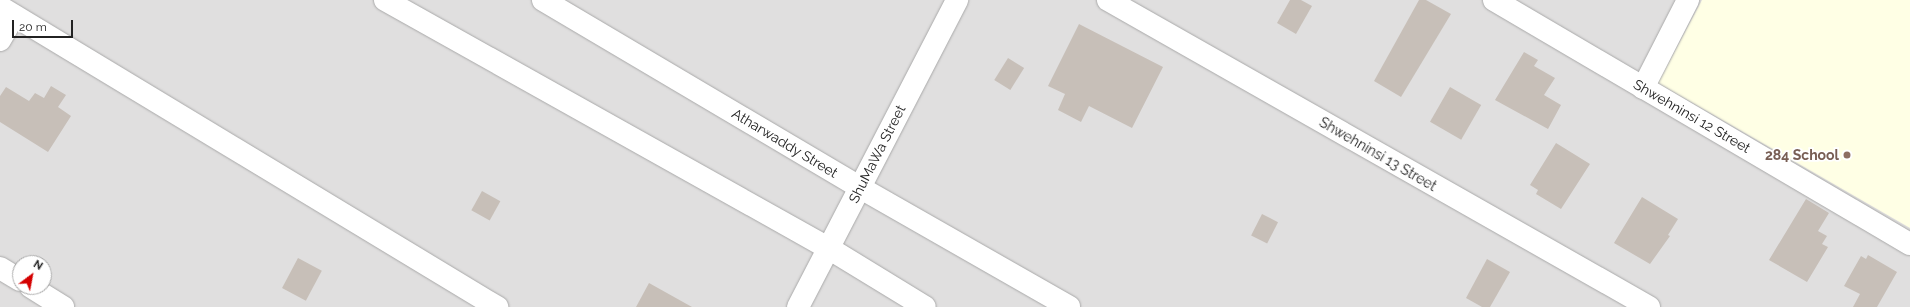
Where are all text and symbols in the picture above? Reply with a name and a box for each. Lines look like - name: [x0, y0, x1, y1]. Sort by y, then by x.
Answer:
- scale bar: [14, 12, 75, 38]
- text: 20 m: [19, 20, 47, 34]
- street label: Shwehninsi 12 Street: [1630, 76, 1754, 156]
- street label: ShuMaWa Street: [845, 102, 909, 206]
- street label: Atharwaddy Street: [729, 105, 841, 181]
- street label: Shwehninsi 13 Street: [1316, 114, 1440, 194]
- place label: 284 School: [1765, 147, 1839, 163]
- marker: 284 School: [1842, 150, 1852, 160]
- north arrow: [12, 255, 52, 295]
- text: N: [31, 258, 45, 273]

